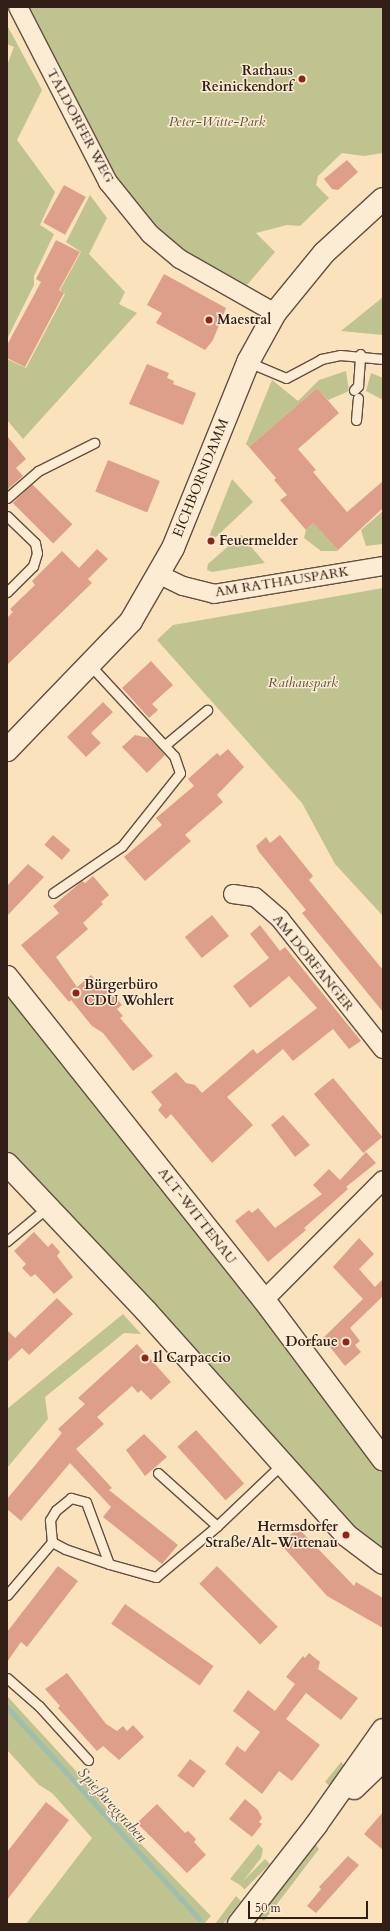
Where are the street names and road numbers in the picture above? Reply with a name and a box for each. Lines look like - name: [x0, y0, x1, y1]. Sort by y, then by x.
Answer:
- street label: TALDORFER WEG: [43, 66, 117, 186]
- street label: EICHBORNDAMM: [169, 416, 233, 540]
- street label: AM RATHAUSPARK: [214, 563, 350, 601]
- street label: AM DORFANGER: [269, 911, 357, 1015]
- street label: ALT-WITTENAU: [154, 1164, 240, 1268]

